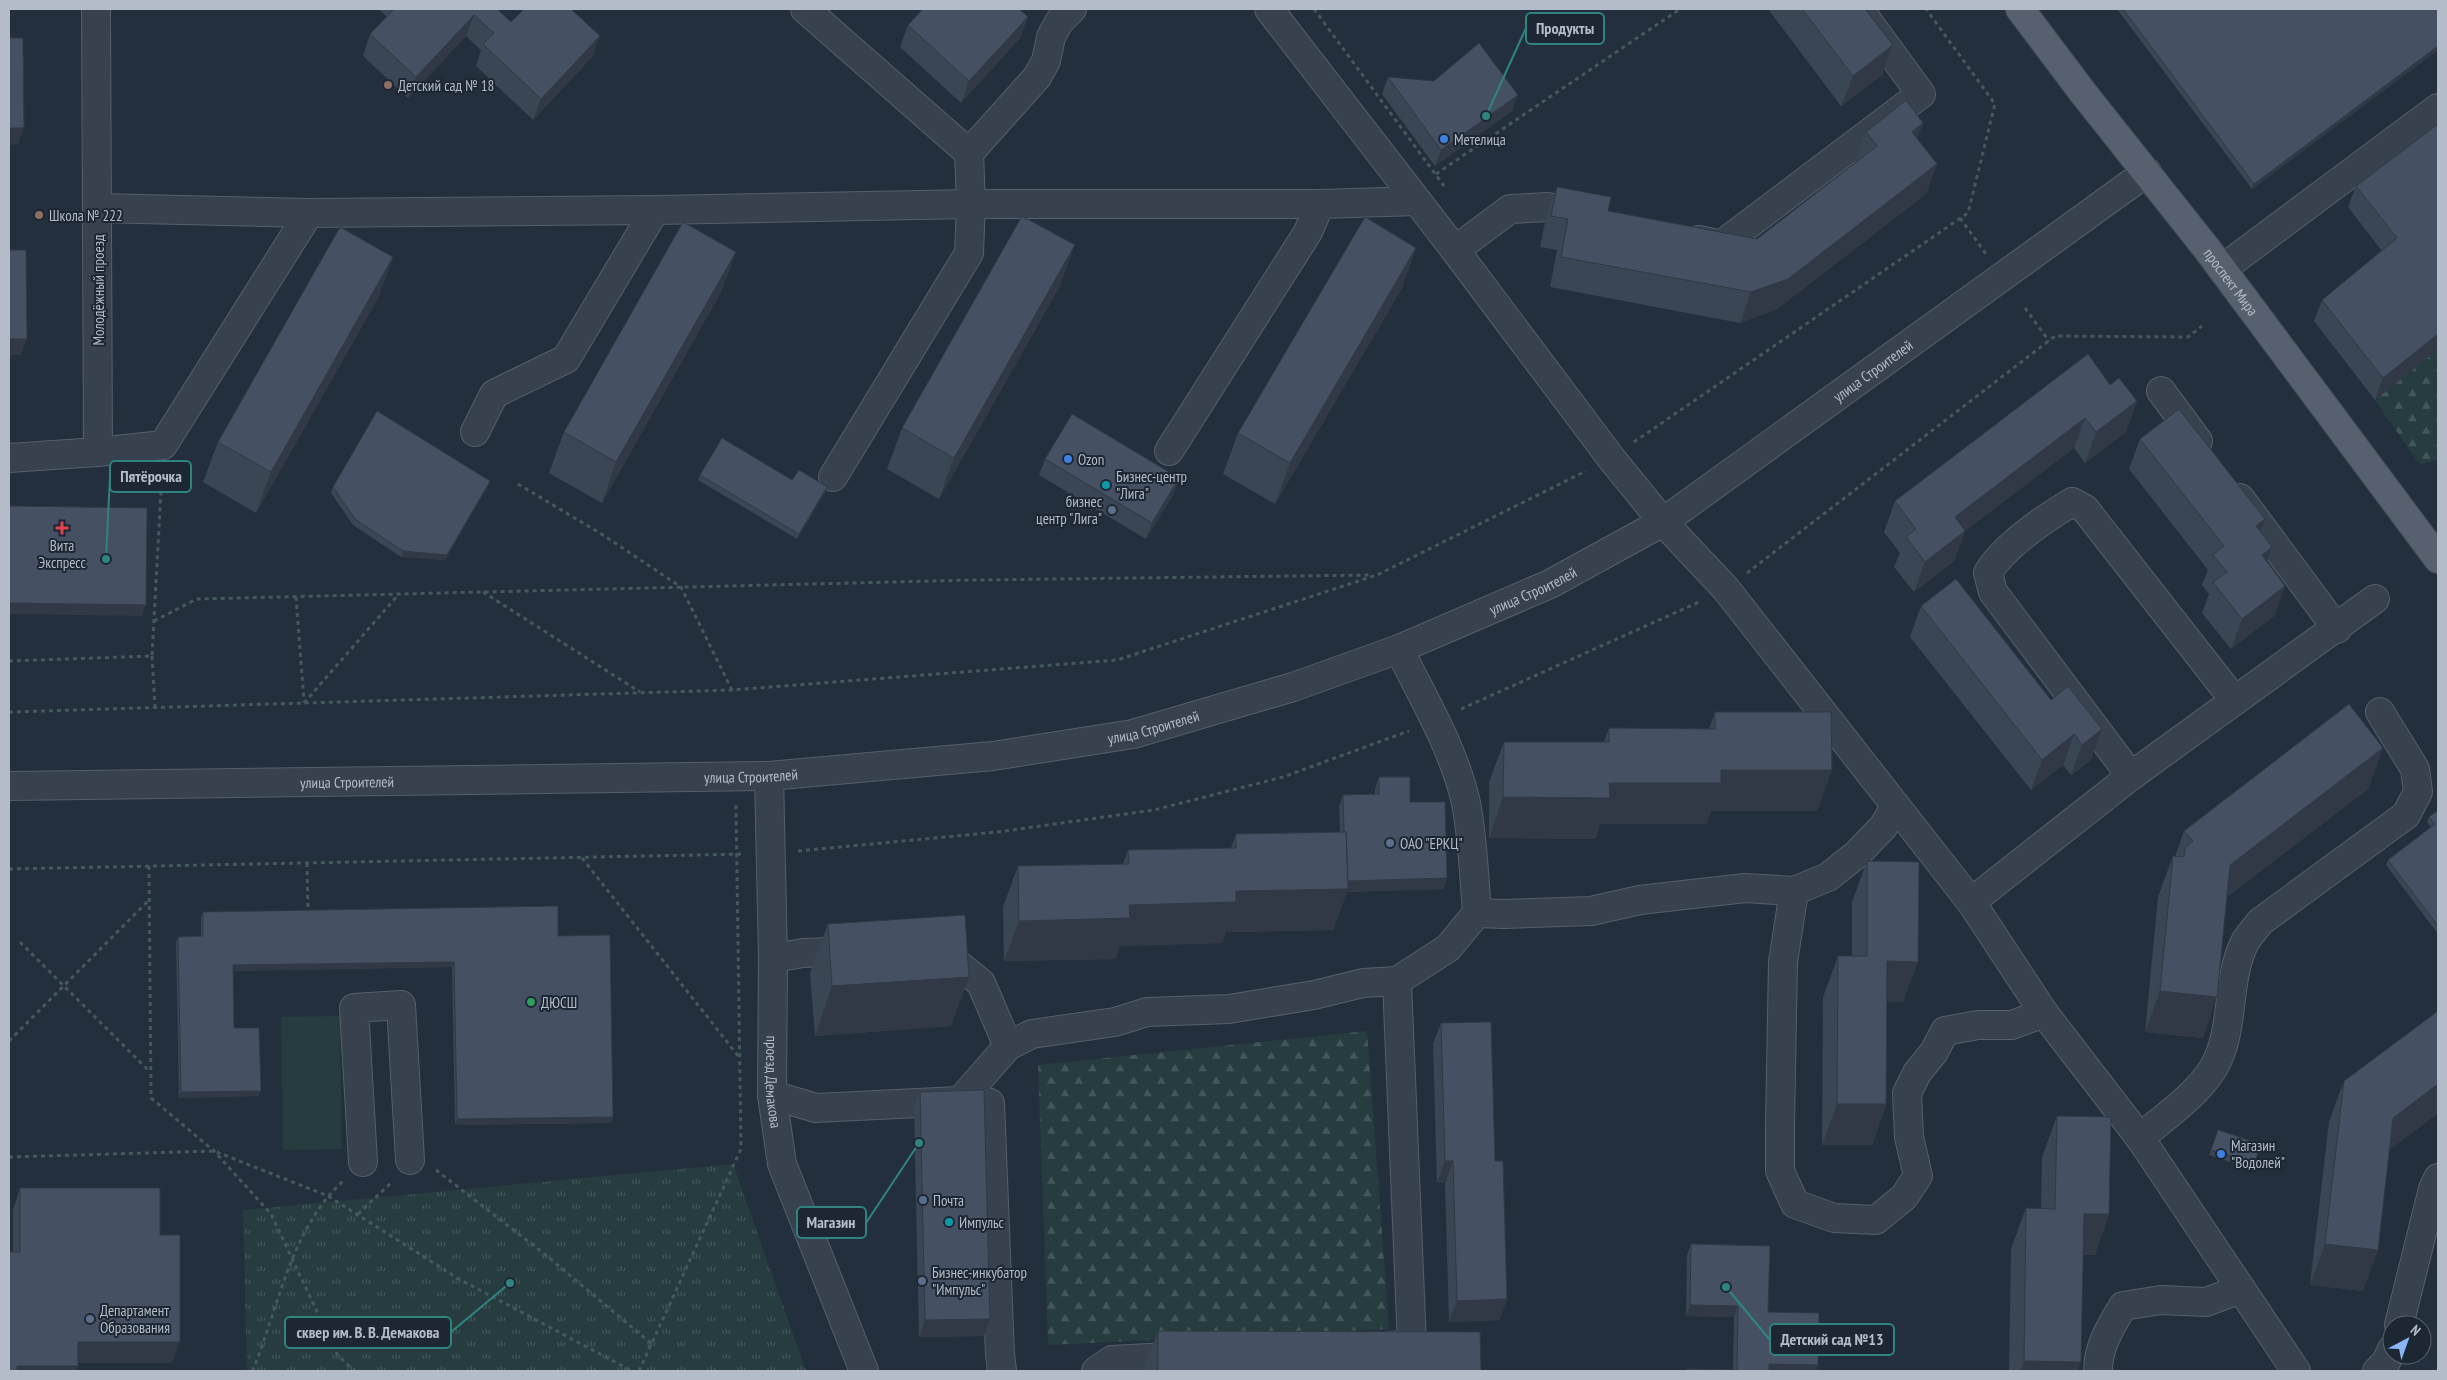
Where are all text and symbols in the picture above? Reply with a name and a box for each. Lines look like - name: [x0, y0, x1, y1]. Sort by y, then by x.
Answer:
- callout: Продукты: [1526, 13, 1604, 44]
- text: Продукты: [1536, 18, 1594, 38]
- place label: Детский сад № 18: [398, 76, 494, 95]
- marker: Детский сад № 18: [382, 79, 394, 91]
- place label: Метелица: [1454, 130, 1506, 149]
- marker: Метелица: [1438, 133, 1450, 145]
- place label: Школа № 222: [49, 206, 123, 225]
- marker: Школа № 222: [33, 209, 45, 221]
- street label: Молодёжный проезд: [89, 234, 108, 346]
- street label: проспект Мира: [2200, 244, 2263, 319]
- street label: улица Строителей: [1829, 335, 1916, 406]
- place label: Ozon: [1078, 450, 1104, 469]
- marker: Ozon: [1062, 453, 1074, 465]
- callout: Пятёрочка: [110, 461, 191, 492]
- text: Пятёрочка: [120, 466, 182, 486]
- place label: Бизнес-центр "Лига": [1116, 467, 1187, 503]
- marker: Бизнес-центр "Лига": [1100, 479, 1112, 491]
- place label: бизнес центр "Лига": [1036, 492, 1103, 528]
- marker: бизнес центр "Лига": [1106, 504, 1118, 516]
- marker: Вита Экспресс: [56, 522, 68, 534]
- place label: Вита Экспресс: [38, 536, 86, 572]
- street label: улица Строителей: [1486, 562, 1580, 619]
- street label: улица Строителей: [1106, 706, 1201, 747]
- street label: улица Строителей: [704, 764, 799, 786]
- street label: улица Строителей: [300, 771, 394, 792]
- place label: ОАО "ЕРКЦ": [1400, 834, 1463, 853]
- marker: ОАО "ЕРКЦ": [1384, 837, 1396, 849]
- place label: ДЮСШ: [541, 993, 577, 1012]
- marker: ДЮСШ: [525, 996, 537, 1008]
- street label: проезд Демакова: [762, 1036, 786, 1129]
- place label: Магазин "Водолей": [2231, 1136, 2285, 1172]
- marker: Магазин "Водолей": [2215, 1148, 2227, 1160]
- place label: Почта: [933, 1191, 964, 1210]
- marker: Почта: [917, 1194, 929, 1206]
- callout: Магазин: [797, 1207, 866, 1238]
- text: Магазин: [807, 1212, 855, 1232]
- place label: Импульс: [959, 1213, 1005, 1232]
- marker: Импульс: [943, 1216, 955, 1228]
- place label: Бизнес-инкубатор "Импульс": [932, 1263, 1027, 1299]
- marker: Бизнес-инкубатор "Импульс": [916, 1275, 928, 1287]
- place label: Департамент Образования: [100, 1301, 170, 1337]
- marker: Департамент Образования: [84, 1313, 96, 1325]
- north arrow: [2382, 1315, 2432, 1365]
- callout: сквер им. В. В. Демакова: [285, 1317, 451, 1348]
- text: N: [2407, 1321, 2424, 1339]
- text: сквер им. В. В. Демакова: [297, 1322, 440, 1342]
- callout: Детский сад №13: [1770, 1324, 1894, 1355]
- text: Детский сад №13: [1780, 1329, 1884, 1349]

